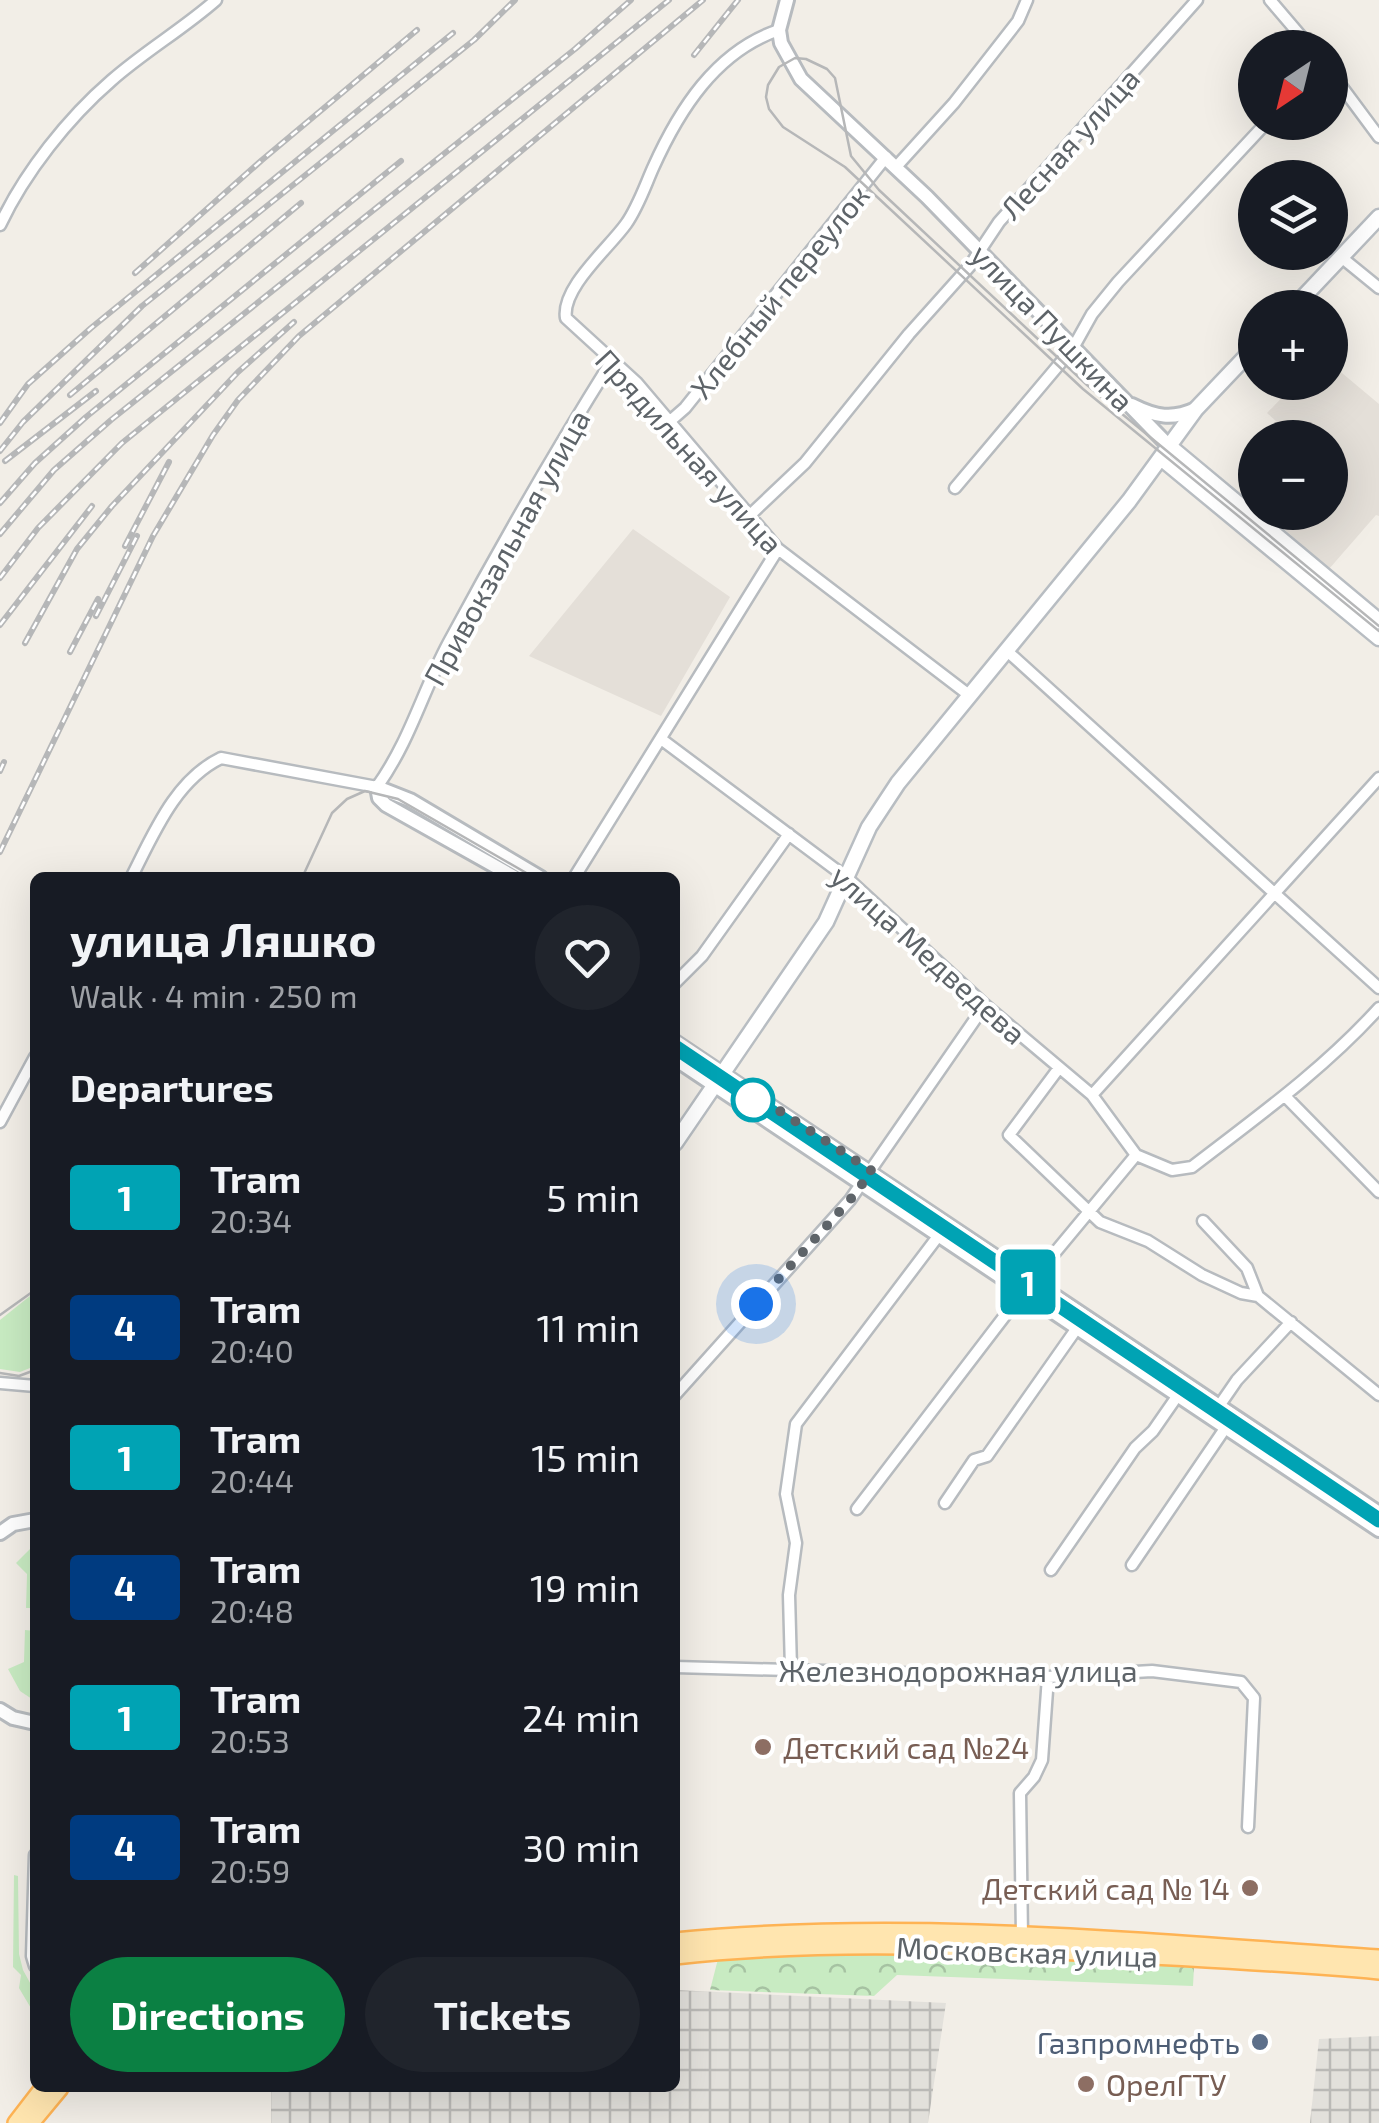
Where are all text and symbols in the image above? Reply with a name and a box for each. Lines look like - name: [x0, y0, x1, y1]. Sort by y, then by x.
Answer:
- north arrow: [1238, 30, 1348, 140]
- map controls: [1238, 30, 1348, 530]
- street label: Лесная улица: [992, 60, 1147, 227]
- button: layers: [1238, 160, 1348, 270]
- street label: Хлебный переулок: [682, 177, 877, 406]
- street label: улица Пушкина: [963, 236, 1142, 419]
- button: +: [1238, 290, 1348, 400]
- street label: Прядильная улица: [588, 342, 791, 561]
- street label: Привокзальная улица: [415, 403, 598, 692]
- button: −: [1238, 420, 1348, 530]
- street label: улица Медведева: [823, 857, 1034, 1052]
- button: heart: [535, 905, 640, 1010]
- text: улица Ляшко: [70, 909, 377, 967]
- text: Walk · 4 min · 250 m: [70, 976, 358, 1014]
- text: Departures: [70, 1064, 274, 1110]
- unlabelled marker: [732, 1079, 774, 1121]
- text: Tram: [210, 1155, 301, 1201]
- text: 5 min: [546, 1174, 640, 1220]
- text: 1: [117, 1176, 133, 1218]
- text: 20:34: [210, 1201, 292, 1239]
- line badge: 1: [996, 1250, 1060, 1314]
- text: 1: [1020, 1261, 1036, 1303]
- your location: [731, 1279, 781, 1329]
- text: Tram: [210, 1285, 301, 1331]
- text: 11 min: [536, 1304, 640, 1350]
- text: 4: [114, 1306, 136, 1348]
- text: 20:40: [210, 1331, 294, 1369]
- text: Tram: [210, 1415, 301, 1461]
- text: 15 min: [531, 1434, 640, 1480]
- text: 1: [117, 1436, 133, 1478]
- text: 20:44: [210, 1461, 294, 1499]
- text: Tram: [210, 1545, 301, 1591]
- text: 19 min: [530, 1564, 640, 1610]
- text: 4: [114, 1566, 136, 1608]
- text: 20:48: [210, 1591, 294, 1629]
- street label: Железнодорожная улица: [779, 1652, 1137, 1689]
- text: Tram: [210, 1675, 301, 1721]
- text: 24 min: [522, 1694, 640, 1740]
- text: 1: [117, 1696, 133, 1738]
- text: 20:53: [210, 1721, 290, 1759]
- place label: Детский сад №24: [783, 1729, 1030, 1765]
- marker: Детский сад №24: [752, 1736, 774, 1758]
- text: Tram: [210, 1805, 301, 1851]
- text: 30 min: [523, 1824, 640, 1870]
- text: 4: [114, 1826, 136, 1868]
- text: 20:59: [210, 1851, 290, 1889]
- place label: Детский сад № 14: [982, 1870, 1230, 1906]
- marker: Детский сад № 14: [1239, 1877, 1261, 1899]
- street label: Московская улица: [895, 1928, 1159, 1975]
- button: Directions: [70, 1957, 345, 2072]
- button: Tickets: [365, 1957, 640, 2072]
- place label: Газпромнефть: [1037, 2024, 1240, 2060]
- marker: Газпромнефть: [1249, 2031, 1271, 2053]
- place label: ОрелГТУ: [1106, 2066, 1227, 2102]
- marker: ОрелГТУ: [1075, 2073, 1097, 2095]

